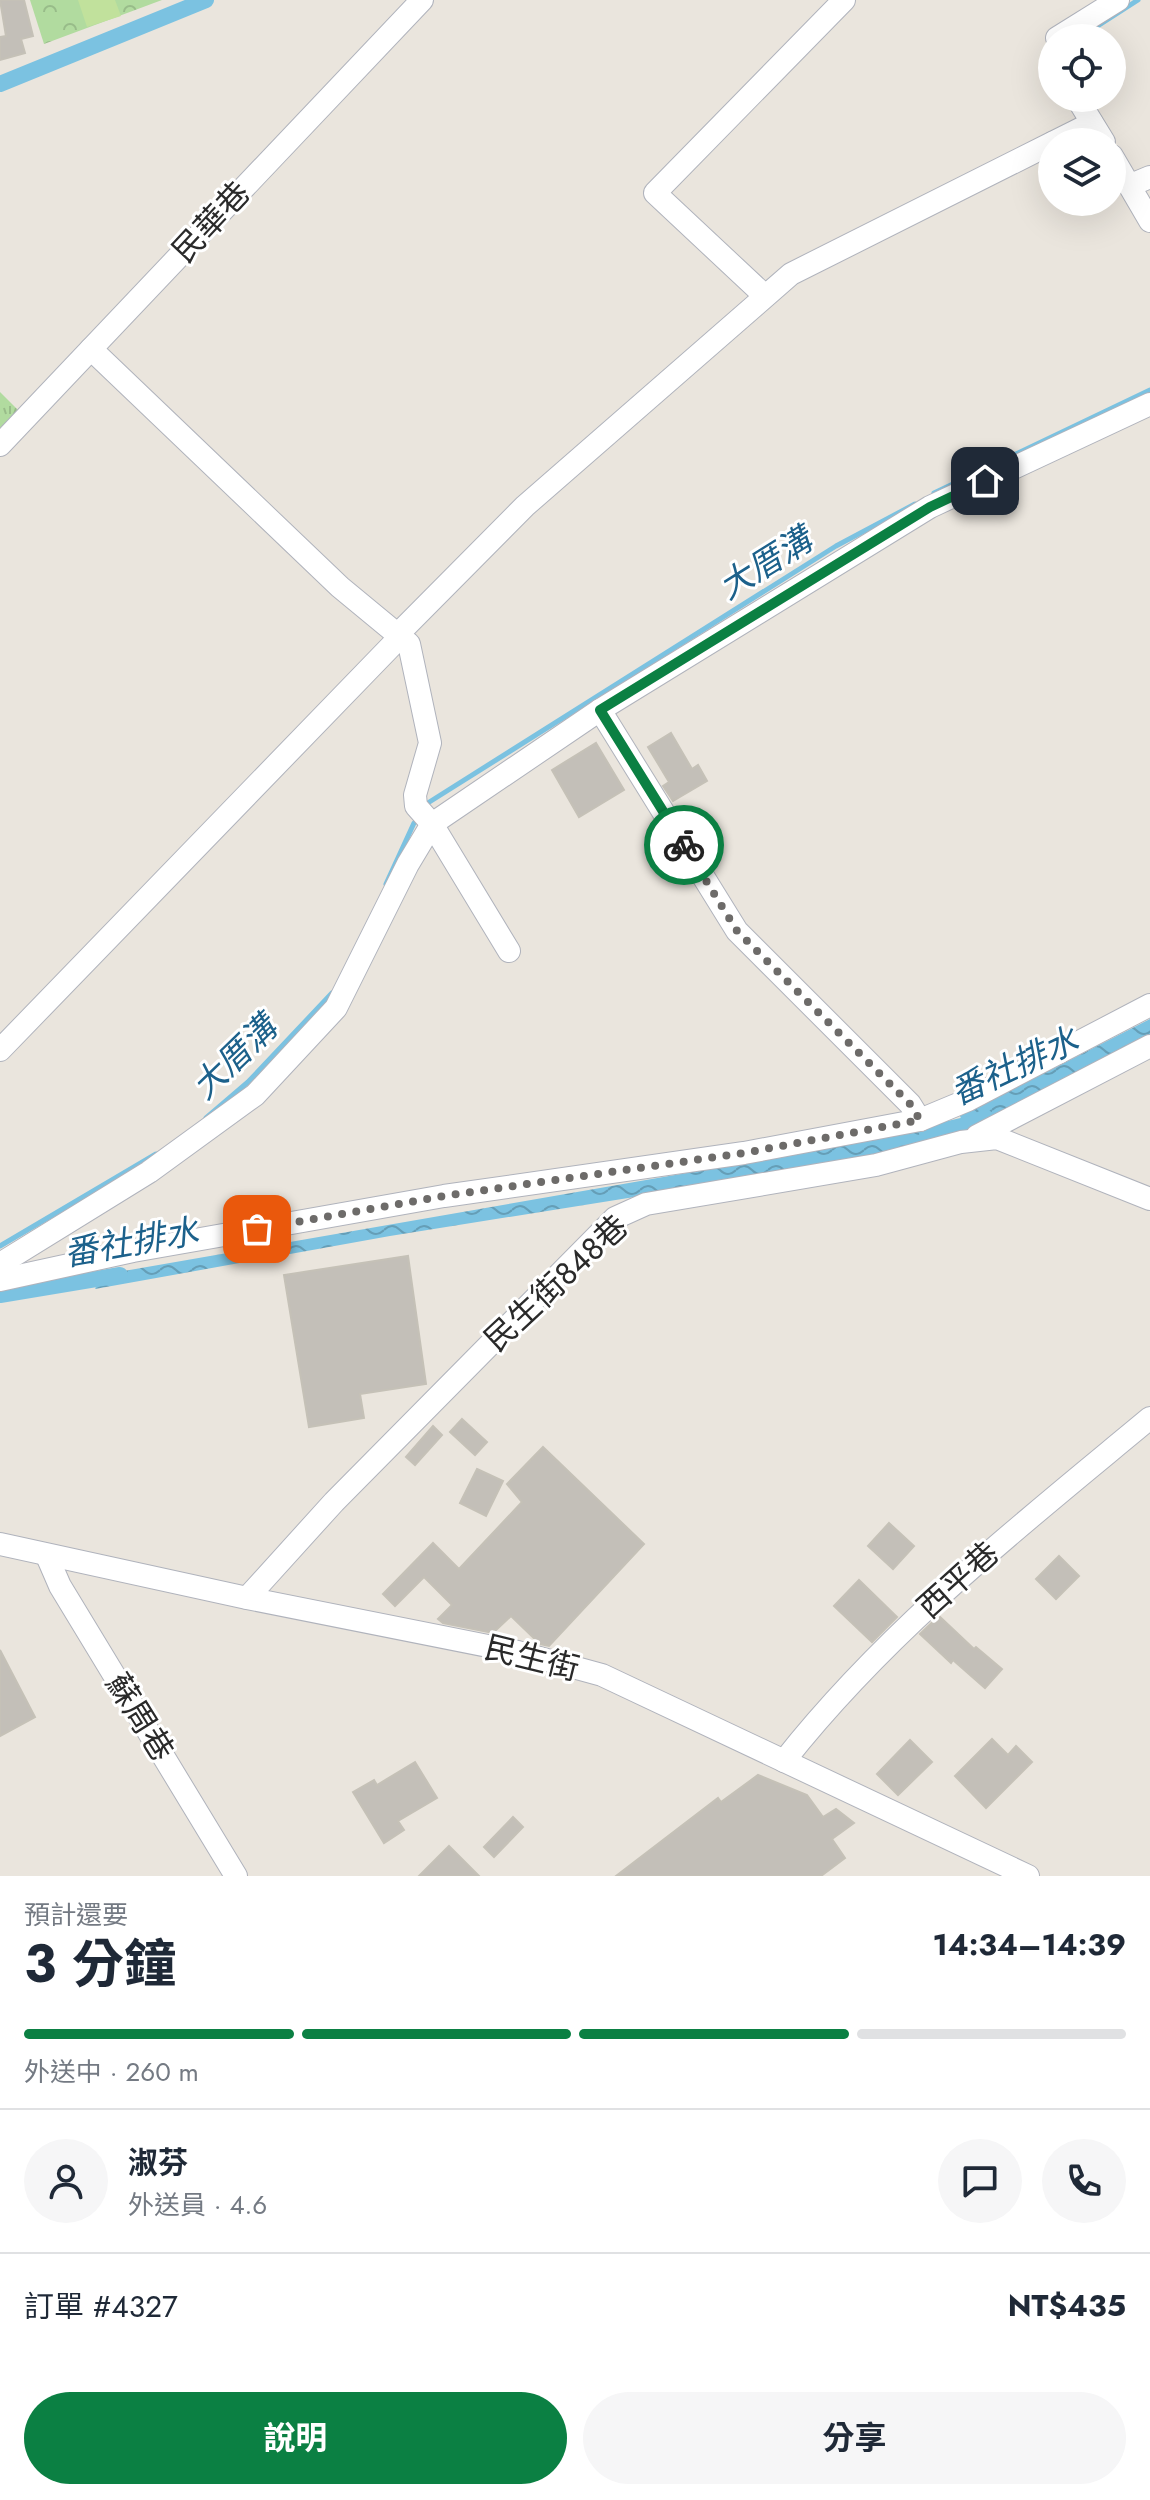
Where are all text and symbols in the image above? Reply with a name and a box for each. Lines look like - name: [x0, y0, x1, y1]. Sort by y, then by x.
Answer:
- map controls: [1038, 24, 1126, 216]
- button: locate: [1038, 24, 1126, 112]
- button: layers: [1038, 128, 1126, 216]
- street label: 民華巷: [161, 171, 261, 273]
- pin: [951, 447, 1019, 515]
- icon: home: [963, 459, 1007, 503]
- water label: 大厝溝: [709, 514, 825, 611]
- courier: [644, 805, 724, 885]
- icon: bike: [662, 823, 706, 867]
- water label: 大厝溝: [181, 1002, 291, 1110]
- water label: 番社排水: [942, 1015, 1088, 1117]
- pin: [223, 1195, 291, 1263]
- street label: 民生街848巷: [474, 1204, 638, 1362]
- water label: 番社排水: [60, 1206, 204, 1278]
- icon: bag: [235, 1207, 279, 1251]
- street label: 西平巷: [907, 1531, 1009, 1629]
- street label: 民生街: [480, 1624, 584, 1692]
- street label: 蘇周巷: [95, 1664, 185, 1770]
- text: 預計還要: [24, 1896, 128, 1934]
- text: 14:34–14:39: [932, 1923, 1126, 1966]
- text: 3 分鐘: [24, 1926, 176, 2002]
- text: 外送中 · 260 m: [24, 2053, 199, 2091]
- button: person: [24, 2139, 108, 2223]
- button: chat: [938, 2139, 1022, 2223]
- button: phone: [1042, 2139, 1126, 2223]
- text: 淑芬: [128, 2141, 188, 2184]
- text: 外送員 · 4.6: [128, 2186, 267, 2224]
- text: NT$435: [1008, 2284, 1126, 2327]
- text: 訂單 #4327: [24, 2285, 178, 2328]
- button: 說明: [24, 2392, 567, 2484]
- button: 分享: [583, 2392, 1126, 2484]

